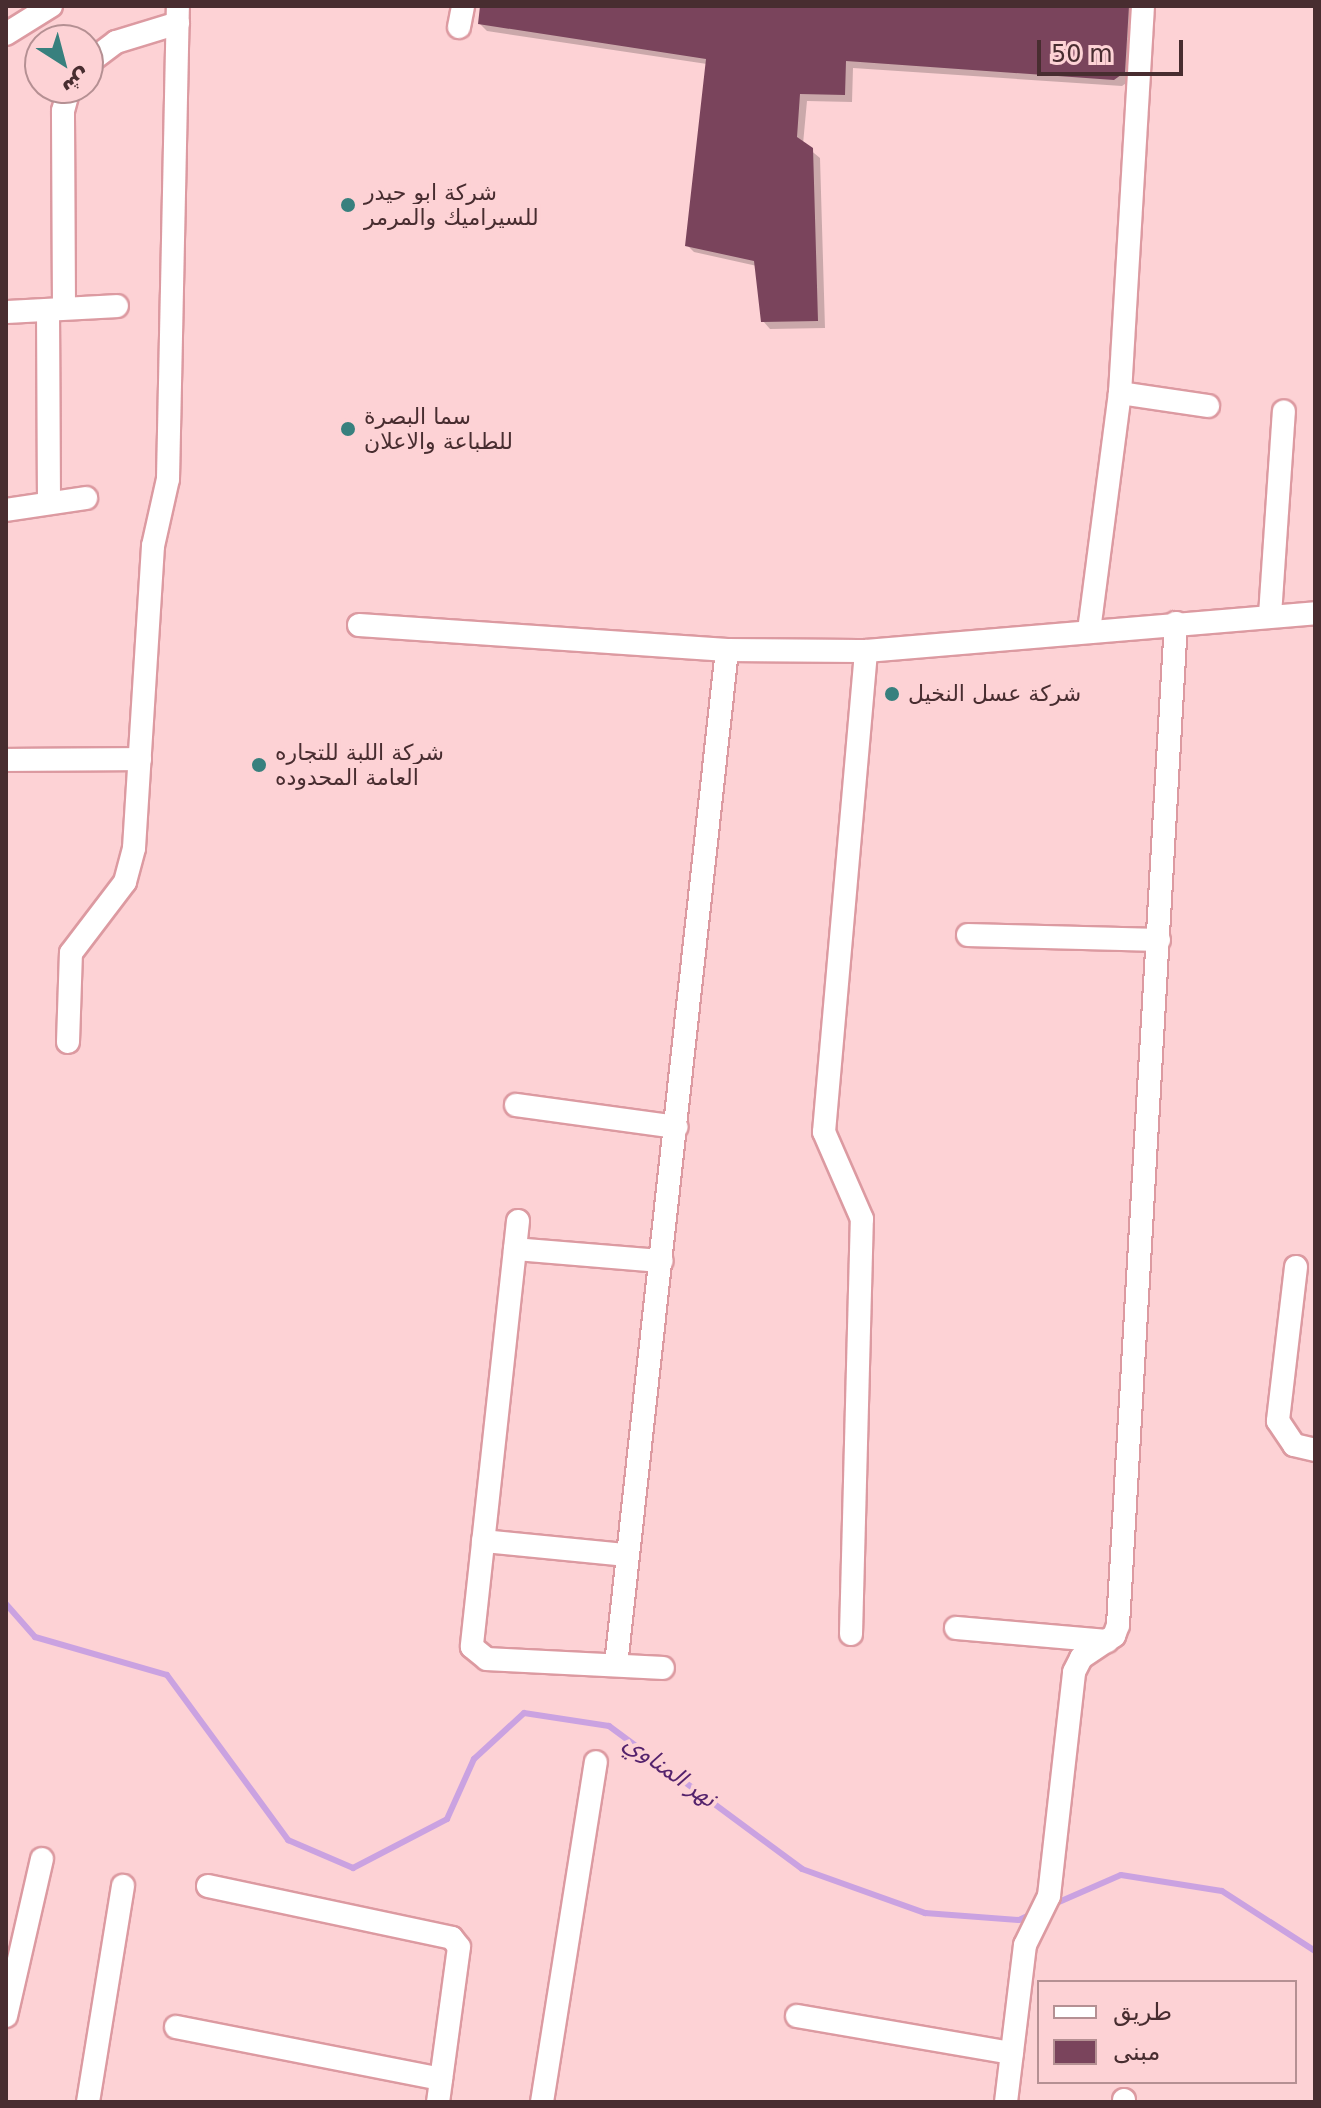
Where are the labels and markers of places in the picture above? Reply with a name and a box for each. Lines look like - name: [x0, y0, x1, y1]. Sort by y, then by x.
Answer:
- place label: شركة ابو حيدر للسيراميك والمرمر: [364, 179, 539, 230]
- marker: شركة ابو حيدر للسيراميك والمرمر: [339, 196, 357, 214]
- place label: سما البصرة للطباعة والاعلان: [364, 403, 513, 454]
- marker: سما البصرة للطباعة والاعلان: [339, 420, 357, 438]
- place label: شركة عسل النخيل: [908, 681, 1081, 707]
- marker: شركة عسل النخيل: [883, 685, 901, 703]
- place label: شركة اللبة للتجاره العامة المحدوده: [275, 739, 444, 790]
- marker: شركة اللبة للتجاره العامة المحدوده: [250, 756, 268, 774]

